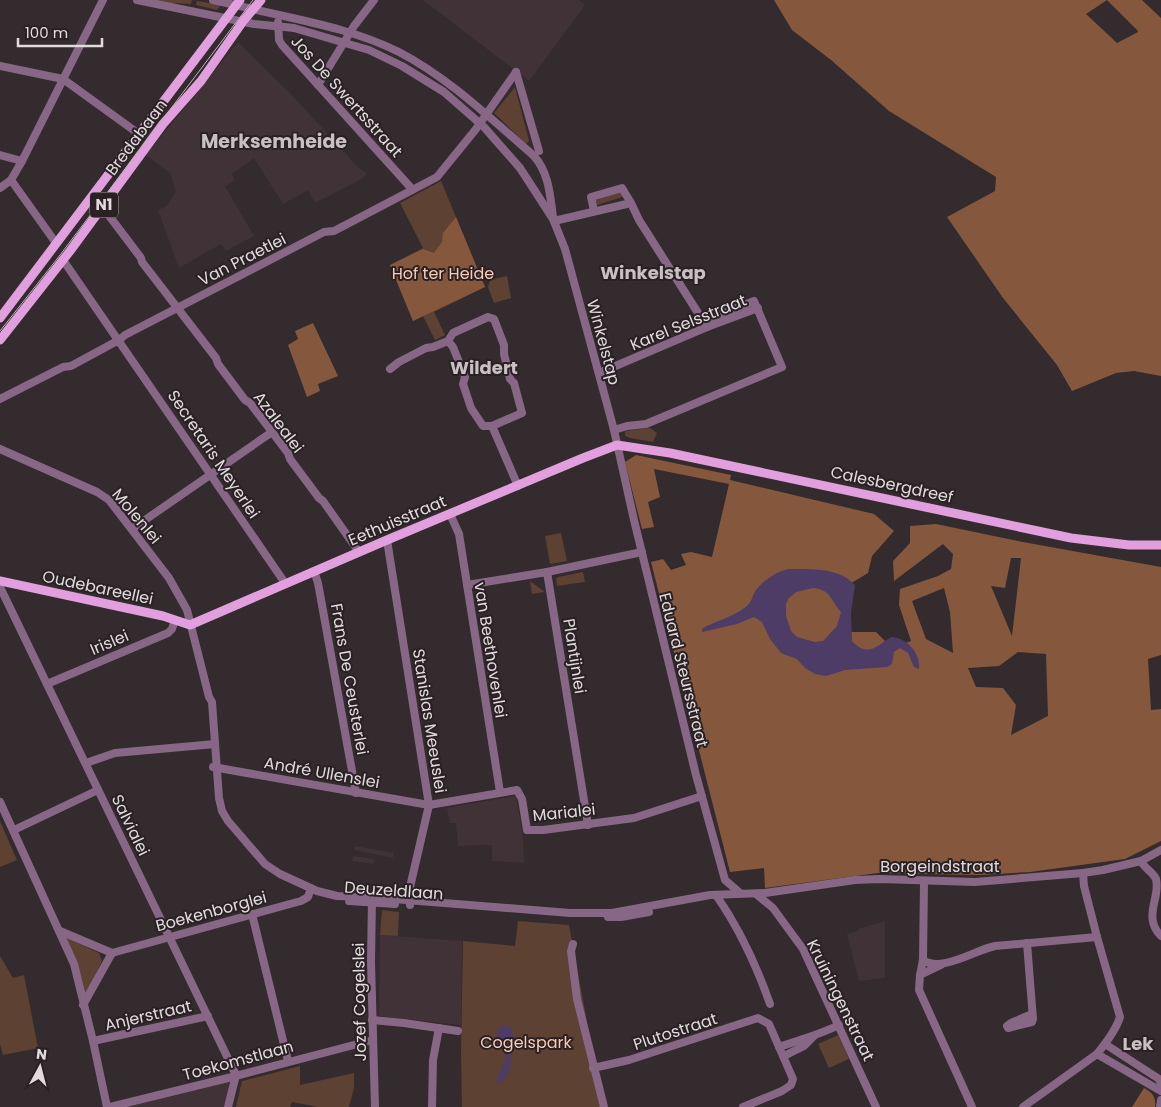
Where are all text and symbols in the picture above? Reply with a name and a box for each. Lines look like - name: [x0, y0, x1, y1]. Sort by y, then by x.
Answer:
- scale bar: [18, 15, 101, 47]
- text: 100 m: [25, 22, 68, 43]
- street label: Jos De Swertsstraat: [286, 30, 408, 163]
- street label: Bredabaan: [100, 94, 173, 180]
- district label: Merksemheide: [201, 128, 347, 155]
- road number: N1: [90, 192, 118, 218]
- street label: Van Praetlei: [194, 227, 290, 291]
- district label: Winkelstap: [600, 260, 706, 285]
- park label: Hof ter Heide: [392, 262, 494, 285]
- street label: Karel Selsstraat: [627, 289, 750, 356]
- street label: Winkelstap: [581, 297, 626, 388]
- district label: Wildert: [450, 355, 518, 380]
- street label: Secretaris Meyerlei: [162, 385, 265, 523]
- street label: Azalealei: [248, 387, 309, 458]
- street label: Calesbergdreef: [828, 460, 955, 509]
- street label: Molenlei: [107, 484, 167, 549]
- street label: Eethuisstraat: [345, 489, 450, 551]
- street label: Oudebareellei: [40, 565, 155, 610]
- street label: van Beethovenlei: [468, 581, 513, 720]
- street label: Eduard Steursstraat: [653, 590, 714, 750]
- street label: Frans De Ceusterlei: [325, 601, 374, 757]
- street label: Plantijnlei: [557, 617, 592, 695]
- street label: Irislei: [86, 624, 132, 661]
- street label: Stanislas Meeuslei: [407, 647, 452, 795]
- street label: André Ullenslei: [262, 751, 382, 794]
- street label: Salvialei: [106, 791, 155, 860]
- street label: Marialei: [531, 798, 597, 827]
- street label: Borgeindstraat: [880, 855, 1000, 878]
- street label: Deuzeldlaan: [344, 876, 444, 905]
- street label: Boekenborglei: [153, 886, 269, 937]
- street label: Kruiningenstraat: [801, 936, 880, 1065]
- street label: Jozef Cogelslei: [347, 942, 372, 1062]
- street label: Anjerstraat: [102, 994, 194, 1037]
- street label: Plutostraat: [630, 1007, 720, 1056]
- park label: Cogelspark: [480, 1031, 572, 1054]
- district label: Lek: [1123, 1031, 1154, 1056]
- street label: Toekomstlaan: [180, 1035, 296, 1086]
- north arrow: [15, 1042, 65, 1092]
- text: N: [35, 1044, 48, 1065]

